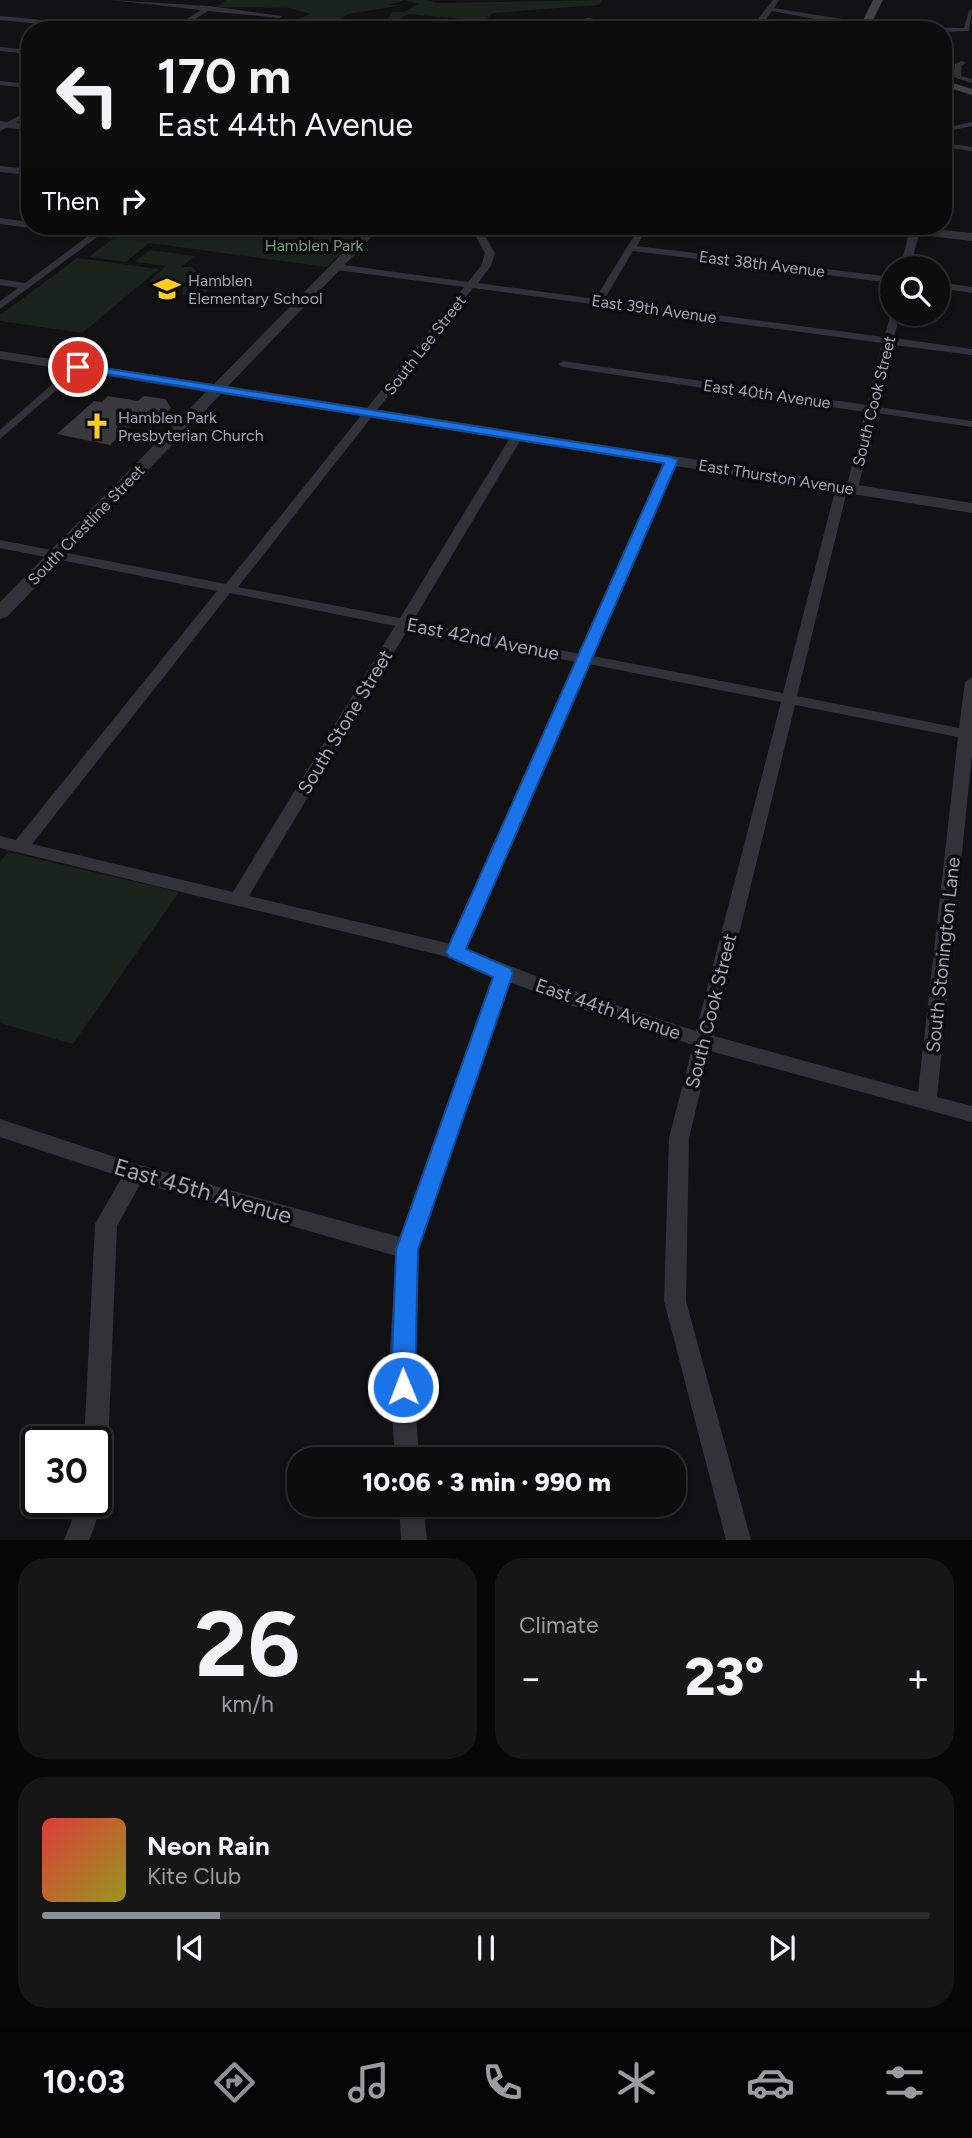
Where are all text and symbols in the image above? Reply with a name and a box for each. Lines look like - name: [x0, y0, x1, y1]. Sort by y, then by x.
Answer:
- text: 170 m: [157, 46, 291, 105]
- icon: left: [42, 49, 133, 140]
- text: East 44th Avenue: [157, 106, 413, 144]
- icon: right: [114, 182, 152, 220]
- text: Then: [42, 185, 100, 217]
- park label: Hamblen Park: [265, 236, 364, 255]
- street label: East 38th Avenue: [698, 247, 826, 281]
- map controls: [880, 256, 950, 326]
- button: search: [880, 256, 950, 326]
- place label: Hamblen Elementary School: [188, 271, 322, 308]
- school or university icon: Hamblen Elementary School: [152, 274, 182, 304]
- street label: South Lee Street: [380, 291, 470, 399]
- street label: East 39th Avenue: [590, 291, 718, 327]
- street label: South Cook Street: [849, 334, 899, 468]
- pin: [48, 337, 108, 397]
- icon: arrive: [59, 348, 97, 386]
- street label: East 40th Avenue: [702, 376, 832, 412]
- place label: Hamblen Park Presbyterian Church: [118, 408, 264, 445]
- church icon: Hamblen Park Presbyterian Church: [82, 411, 112, 441]
- street label: East Thurston Avenue: [697, 455, 855, 499]
- street label: South Crestline Street: [24, 461, 148, 589]
- street label: East 42nd Avenue: [405, 613, 561, 665]
- street label: South Stone Street: [293, 646, 397, 798]
- street label: South Stonington Lane: [921, 856, 965, 1054]
- street label: South Cook Street: [681, 931, 741, 1091]
- street label: East 44th Avenue: [532, 973, 684, 1045]
- street label: East 45th Avenue: [111, 1152, 295, 1230]
- position arrow: [366, 1350, 440, 1424]
- speed limit sign: 30: [21, 1426, 112, 1517]
- text: 10:06 · 3 min · 990 m: [362, 1466, 611, 1498]
- text: 26: [195, 1590, 300, 1699]
- text: Climate: [519, 1611, 598, 1639]
- text: 23°: [685, 1646, 764, 1708]
- text: −: [519, 1655, 543, 1701]
- text: +: [906, 1655, 930, 1701]
- text: km/h: [221, 1690, 274, 1718]
- text: Neon Rain: [147, 1830, 270, 1862]
- text: Kite Club: [147, 1862, 241, 1890]
- icon: previous: [171, 1929, 209, 1967]
- icon: pause: [467, 1929, 505, 1967]
- icon: next: [763, 1929, 801, 1967]
- icon: directions: [210, 2058, 259, 2107]
- icon: music: [344, 2058, 393, 2107]
- icon: phone: [478, 2058, 527, 2107]
- icon: climate: [612, 2058, 661, 2107]
- icon: car: [746, 2058, 795, 2107]
- icon: filters: [880, 2058, 929, 2107]
- text: 10:03: [43, 2063, 125, 2101]

